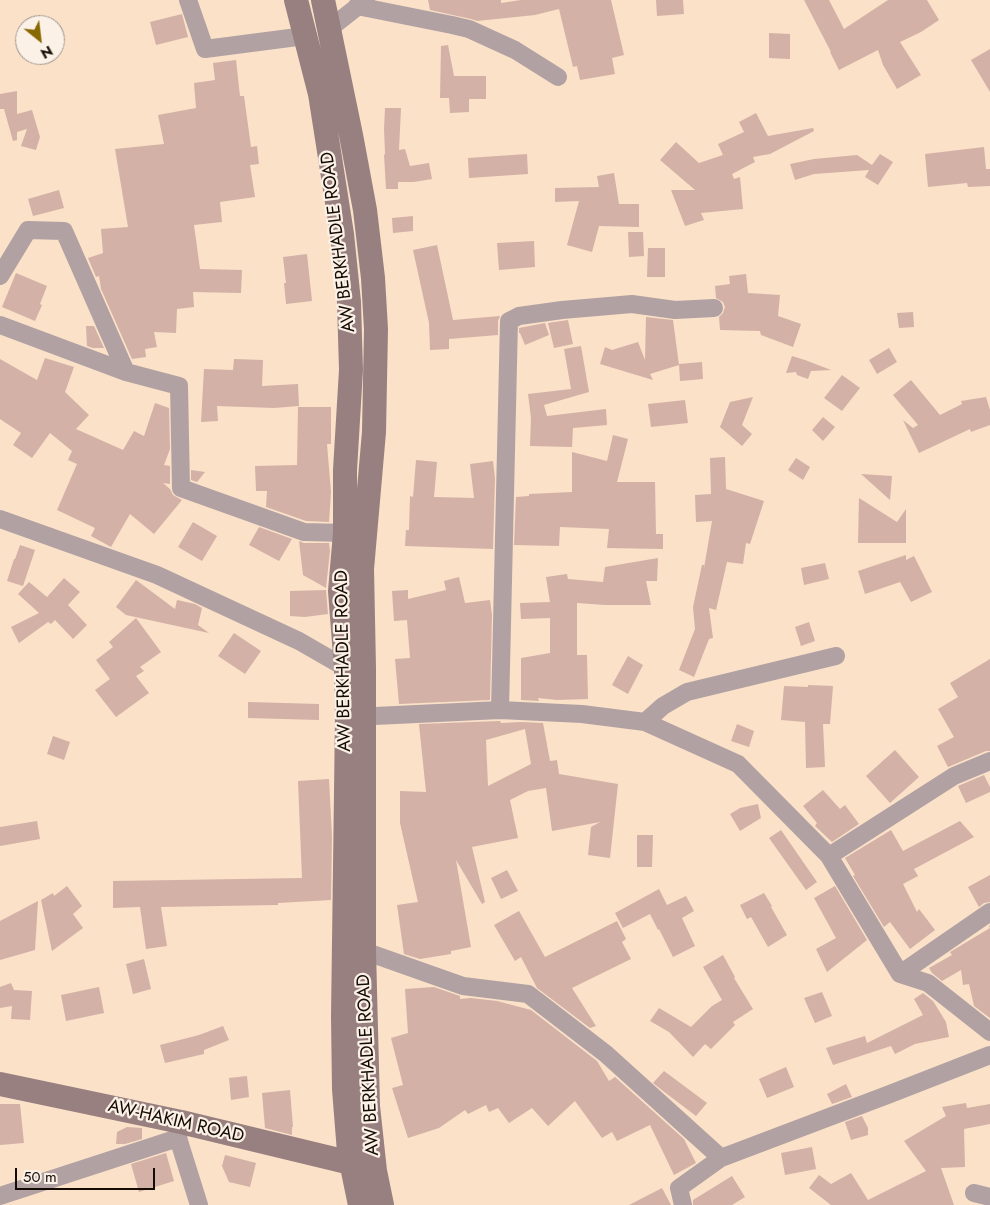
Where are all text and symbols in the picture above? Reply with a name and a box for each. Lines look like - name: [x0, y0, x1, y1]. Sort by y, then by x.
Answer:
- north arrow: [15, 15, 65, 65]
- text: N: [37, 41, 57, 64]
- street label: AW BERKHADLE ROAD: [317, 150, 361, 334]
- street label: AW BERKHADLE ROAD: [332, 570, 356, 752]
- street label: AW BERKHADLE ROAD: [353, 974, 385, 1156]
- street label: AW-HAKIM ROAD: [106, 1096, 246, 1148]
- scale bar: [18, 1158, 158, 1190]
- text: 50 m: [23, 1166, 57, 1188]

